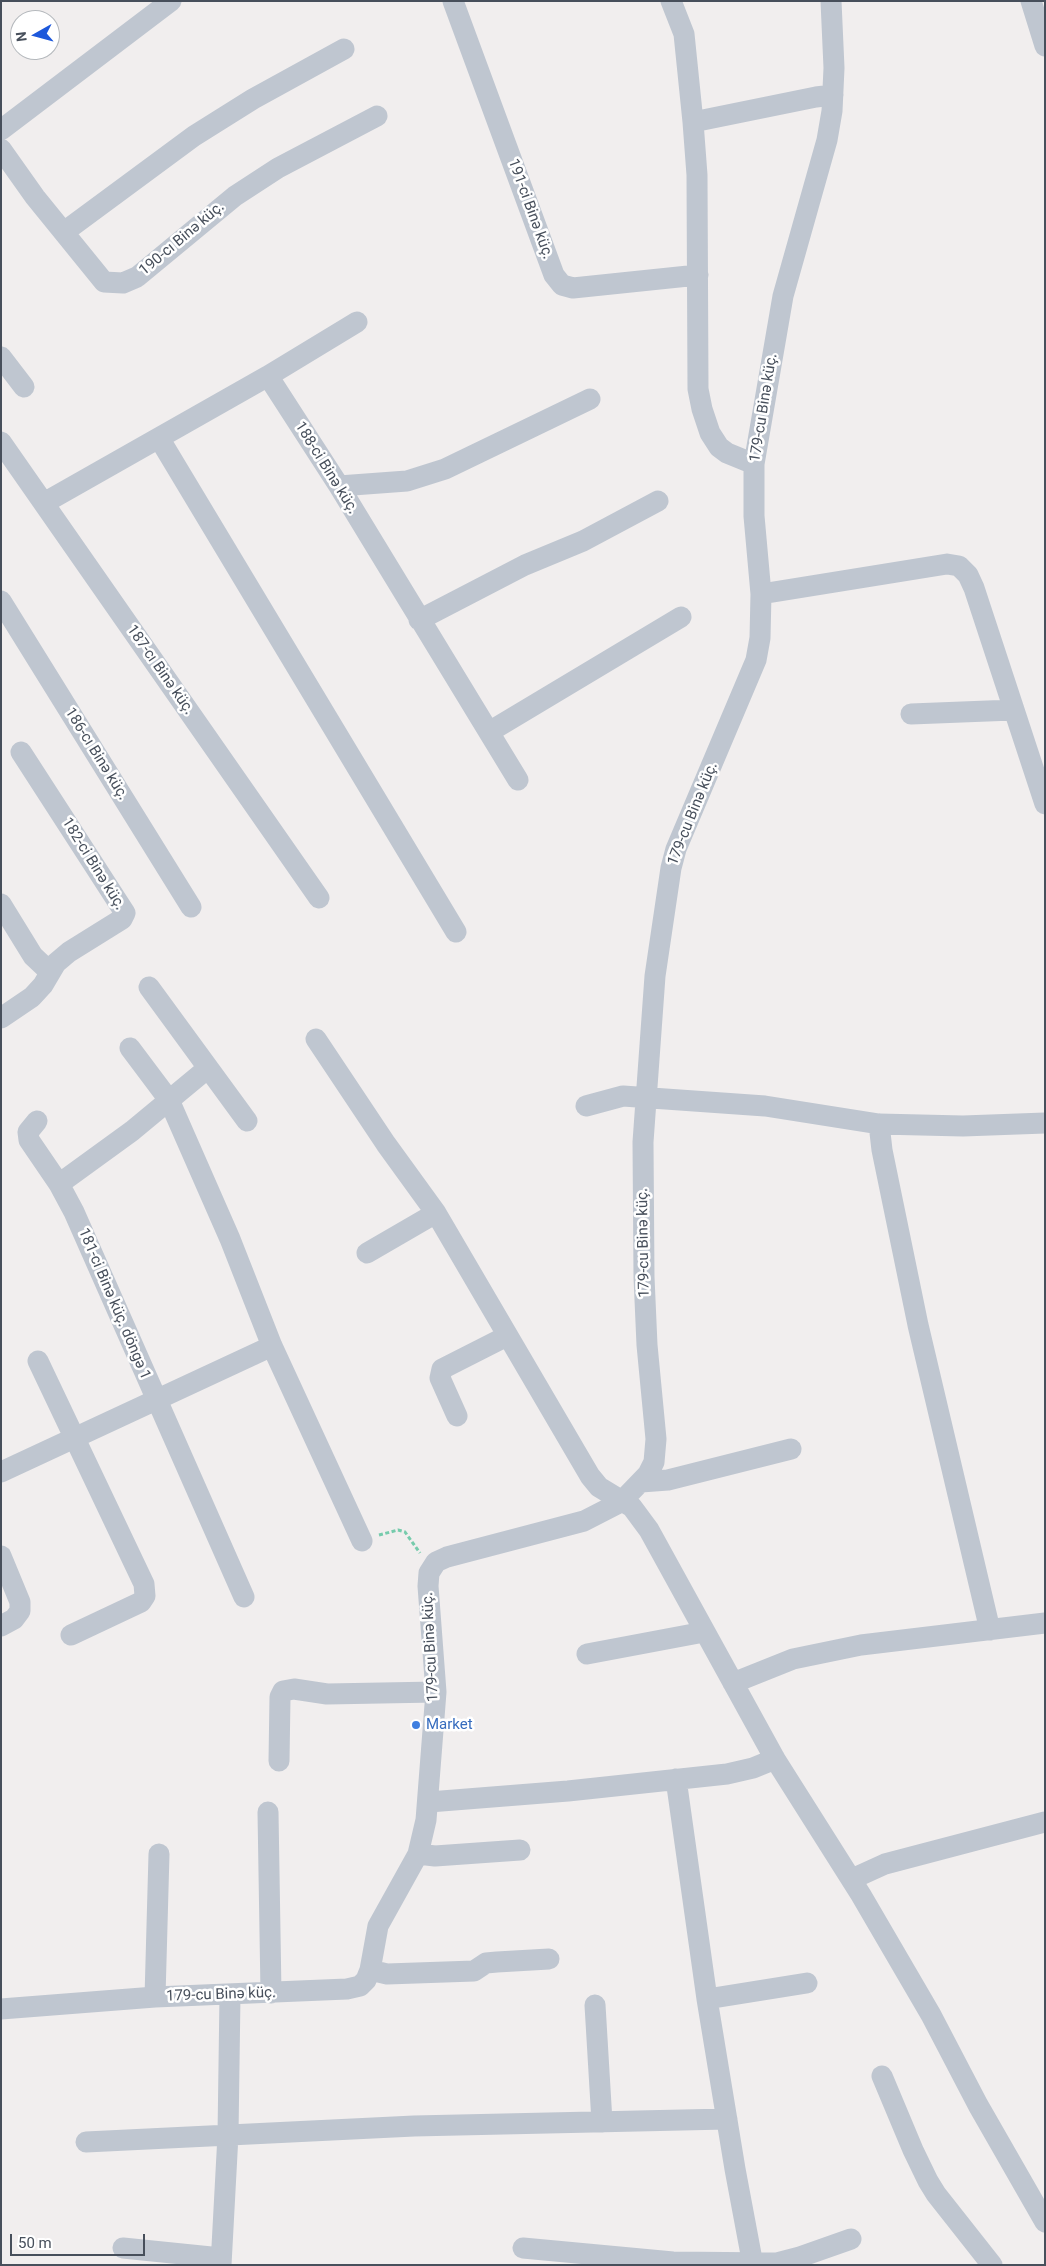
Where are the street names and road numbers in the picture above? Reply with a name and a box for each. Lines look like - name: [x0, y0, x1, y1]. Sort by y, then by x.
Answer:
- street label: 191-ci Binə küç.: [504, 156, 556, 262]
- street label: 190-cı Binə küç.: [136, 198, 228, 280]
- street label: 179-cu Binə küç.: [747, 352, 781, 464]
- street label: 188-ci Binə küç.: [290, 419, 362, 517]
- street label: 187-cı Binə küç.: [122, 622, 198, 718]
- street label: 186-cı Binə küç.: [60, 705, 132, 803]
- street label: 179-cu Binə küç.: [664, 760, 722, 868]
- street label: 182-ci Binə küç.: [57, 815, 129, 913]
- street label: 179-cu Binə küç.: [634, 1188, 654, 1298]
- street label: 181-ci Binə küç. döngə 1: [74, 1226, 154, 1382]
- street label: 179-cu Binə küç.: [419, 1592, 443, 1702]
- street label: 179-cu Binə küç.: [166, 1984, 276, 2006]

